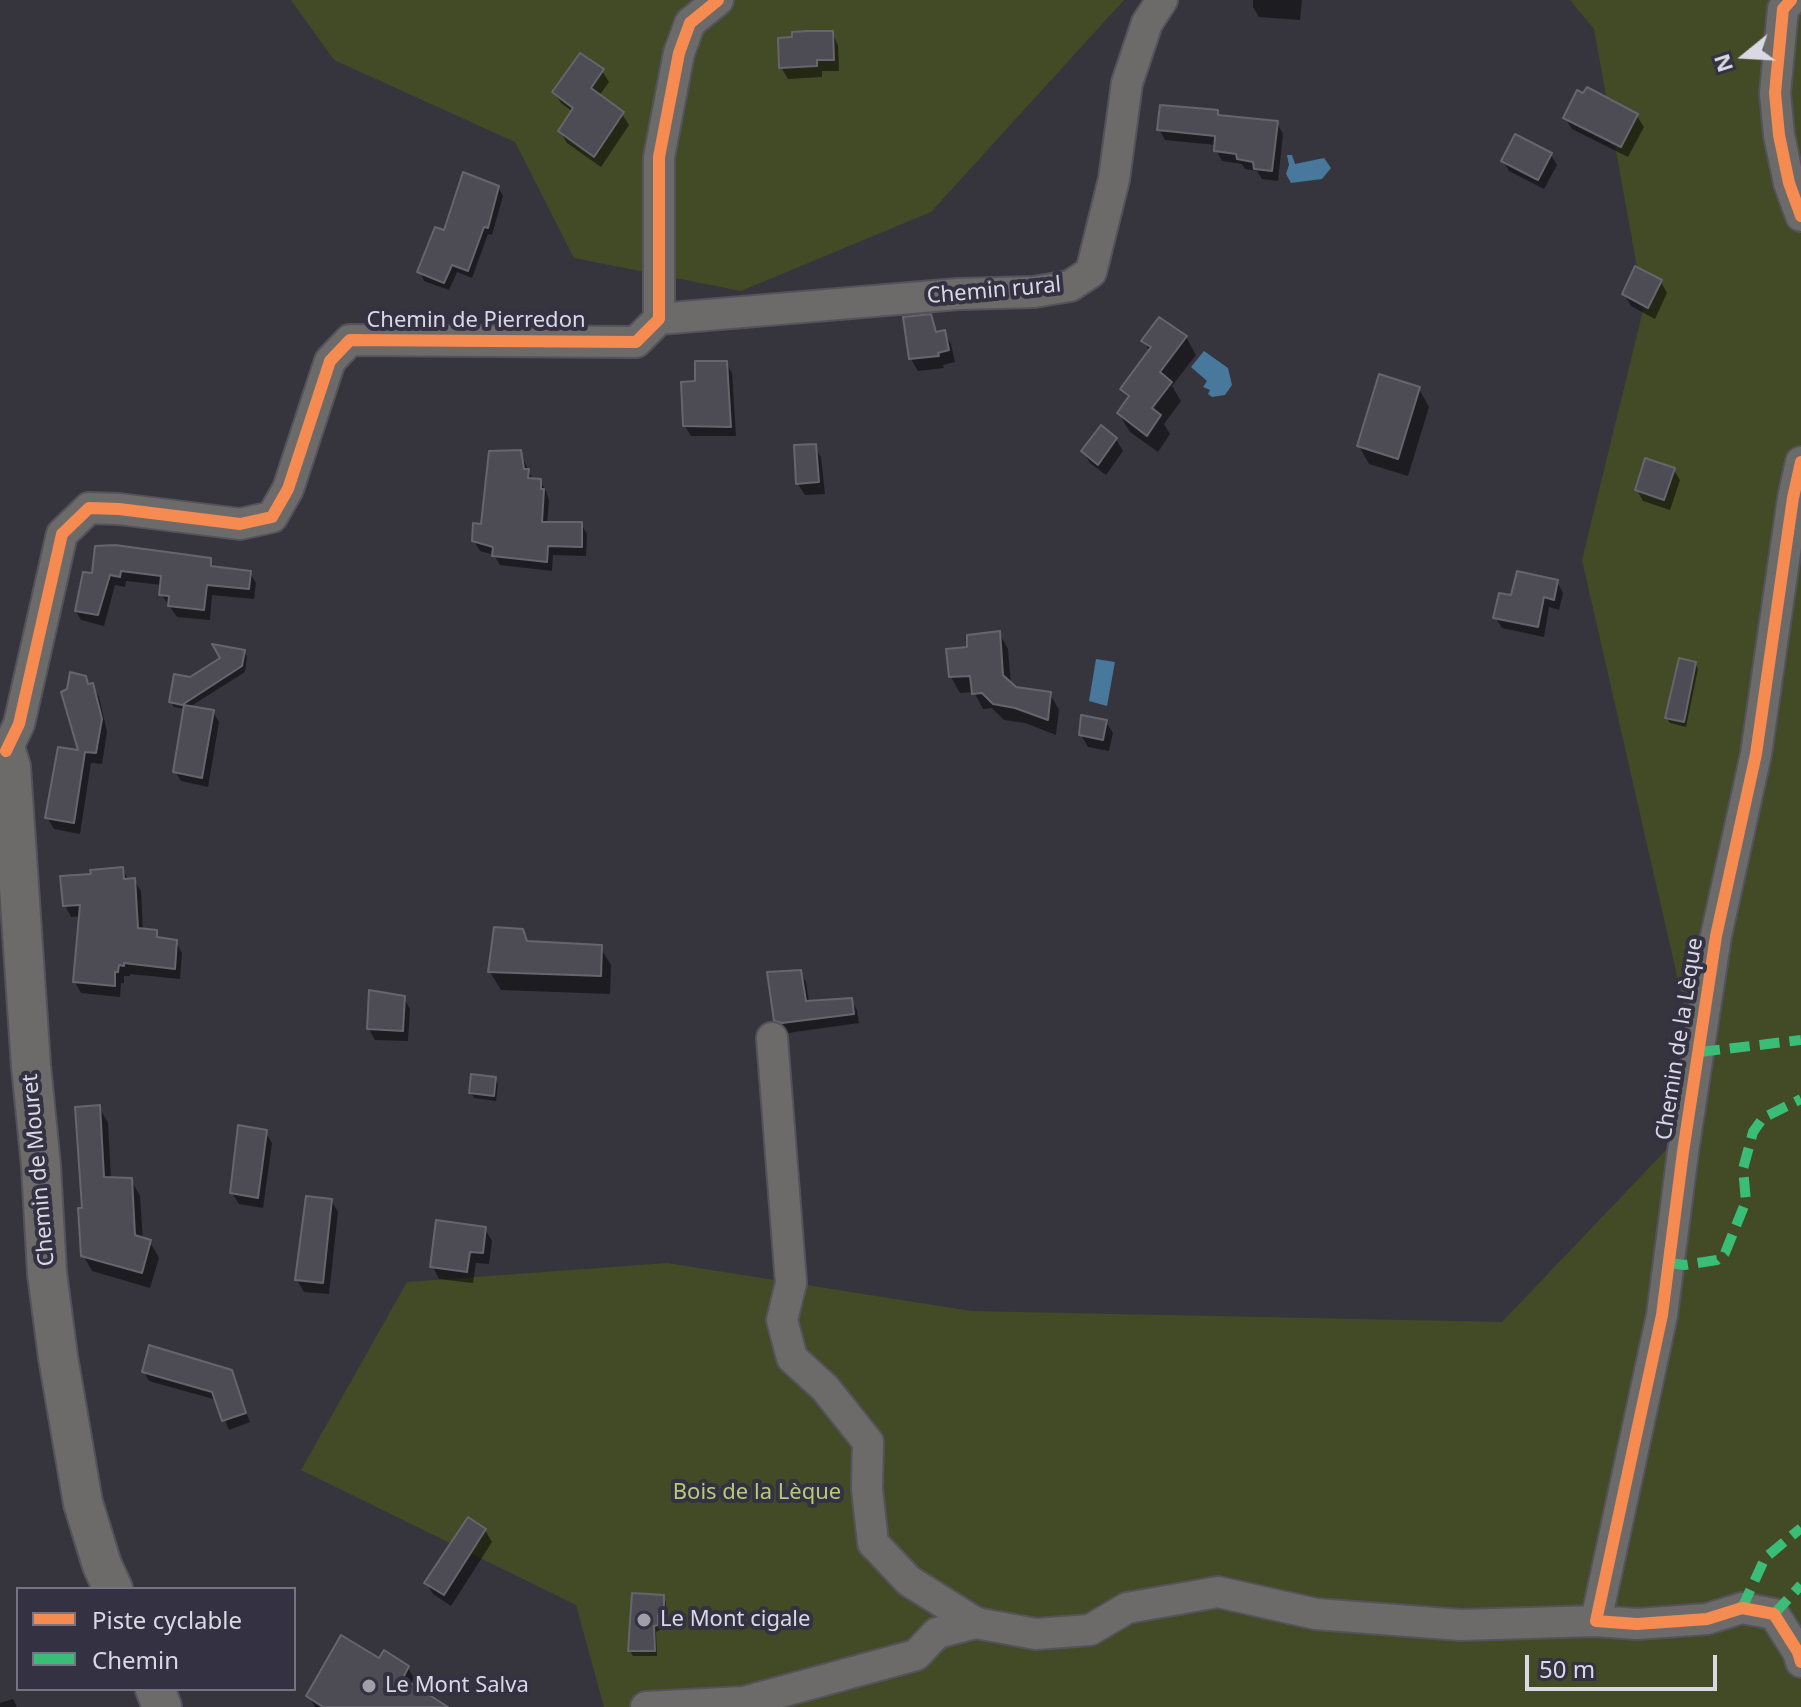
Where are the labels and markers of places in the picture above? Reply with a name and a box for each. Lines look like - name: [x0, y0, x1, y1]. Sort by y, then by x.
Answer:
- place label: Le Mont cigale: [660, 1607, 810, 1633]
- marker: Le Mont cigale: [635, 1611, 653, 1629]
- place label: Le Mont Salva: [385, 1673, 529, 1699]
- marker: Le Mont Salva: [360, 1677, 378, 1695]

